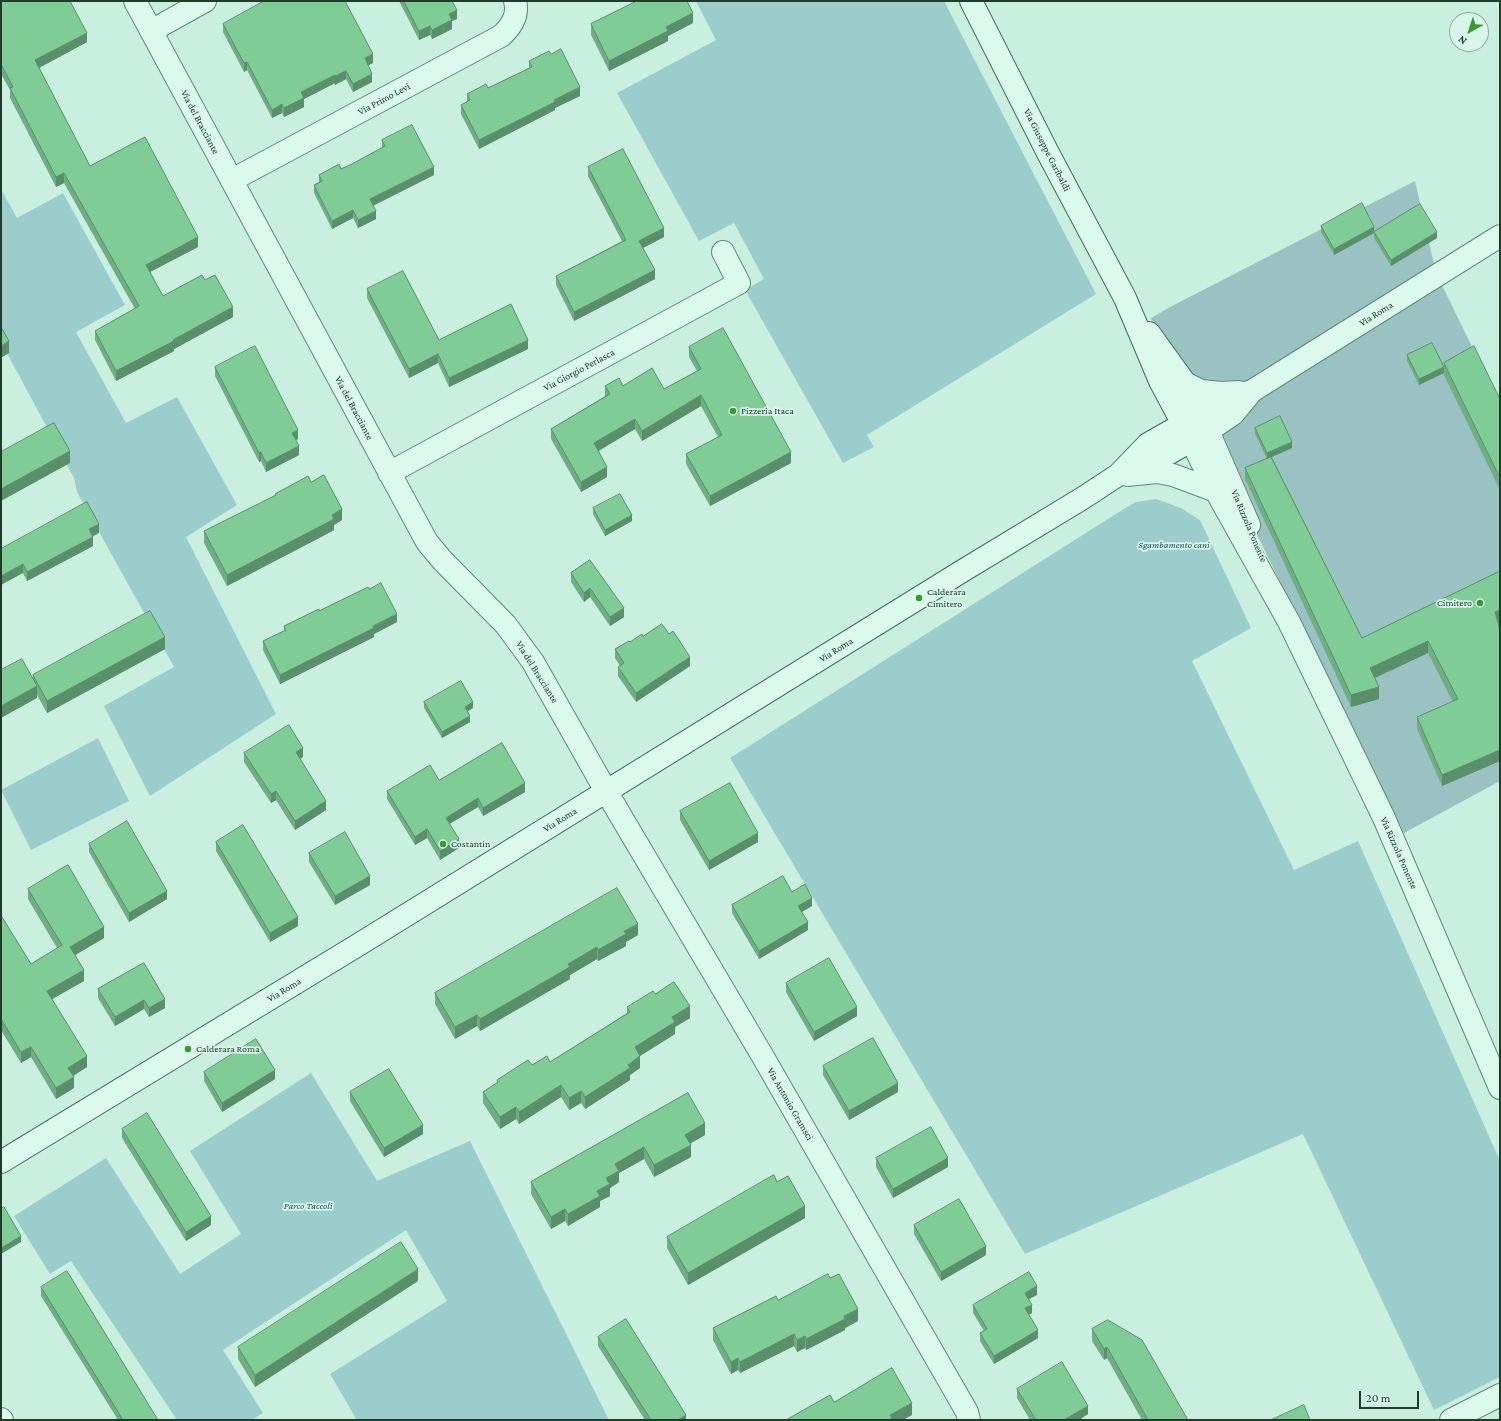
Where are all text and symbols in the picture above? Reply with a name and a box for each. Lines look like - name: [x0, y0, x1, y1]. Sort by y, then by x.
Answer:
- north arrow: [1449, 12, 1489, 52]
- text: N: [1455, 34, 1469, 48]
- street label: Via Primo Levi: [356, 80, 412, 118]
- street label: Via del Bracciante: [178, 88, 222, 156]
- street label: Via Giuseppe Garibaldi: [1021, 107, 1073, 193]
- street label: Via Roma: [1357, 299, 1395, 329]
- street label: Via Giorgio Perlasca: [541, 346, 617, 394]
- street label: Via del Bracciante: [332, 374, 376, 442]
- place label: Pizzeria Itaca: [741, 405, 794, 417]
- marker: Pizzeria Itaca: [728, 406, 738, 416]
- street label: Via Rizzola Ponente: [1228, 488, 1270, 564]
- park label: Sgambamento cani: [1138, 539, 1210, 551]
- place label: Calderara Cimitero: [927, 586, 966, 610]
- marker: Calderara Cimitero: [914, 593, 924, 603]
- place label: Cimitero: [1437, 597, 1472, 609]
- marker: Cimitero: [1475, 598, 1485, 608]
- street label: Via Roma: [817, 635, 855, 665]
- street label: Via del Bracciante: [513, 639, 561, 705]
- street label: Via Roma: [541, 805, 579, 835]
- street label: Via Rizzola Ponente: [1378, 815, 1420, 891]
- place label: Costantin: [451, 838, 490, 850]
- marker: Costantin: [438, 839, 448, 849]
- street label: Via Roma: [265, 975, 303, 1005]
- place label: Calderara Roma: [196, 1043, 260, 1055]
- marker: Calderara Roma: [183, 1044, 193, 1054]
- street label: Via Antonio Gramsci: [764, 1066, 816, 1142]
- park label: Parco Taccoli: [284, 1200, 332, 1212]
- scale bar: [1361, 1383, 1421, 1409]
- text: 20 m: [1366, 1391, 1390, 1405]

